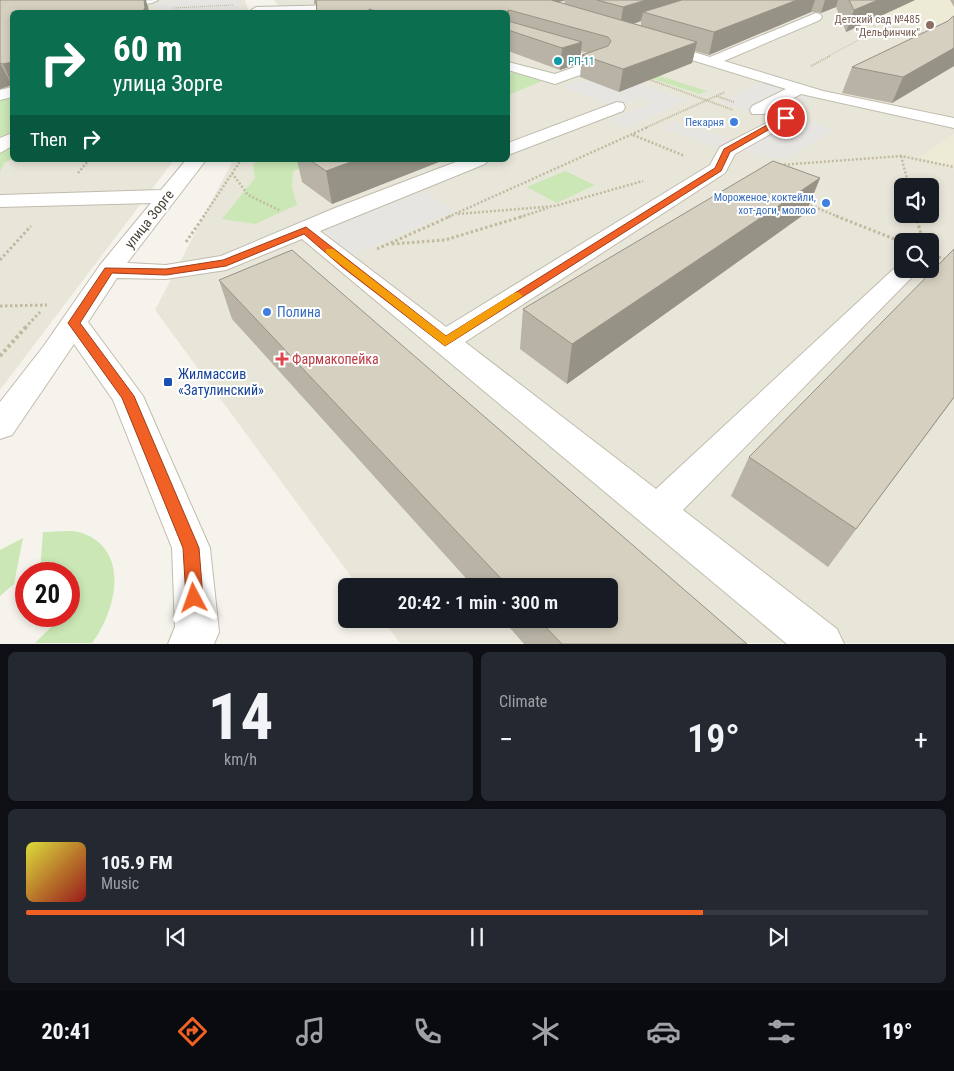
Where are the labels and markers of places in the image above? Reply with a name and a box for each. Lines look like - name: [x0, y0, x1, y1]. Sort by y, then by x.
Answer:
- place label: Детский сад №485 "Дельфинчик": [834, 13, 920, 39]
- marker: Детский сад №485 "Дельфинчик": [924, 19, 936, 31]
- marker: РП-11: [552, 55, 564, 67]
- place label: РП-11: [568, 55, 595, 68]
- pin: [765, 97, 807, 139]
- place label: Пекарня: [685, 116, 724, 129]
- marker: Пекарня: [728, 116, 740, 128]
- place label: Мороженое, коктейли, хот-доги, молоко: [714, 191, 816, 217]
- marker: Мороженое, коктейли, хот-доги, молоко: [820, 197, 832, 209]
- place label: Полина: [277, 304, 321, 320]
- marker: Полина: [261, 306, 273, 318]
- place label: Фармакопейка: [292, 351, 379, 367]
- marker: Фармакопейка: [276, 353, 288, 365]
- place label: Жилмассив «Затулинский»: [178, 366, 264, 398]
- marker: Жилмассив «Затулинский»: [162, 376, 174, 388]

